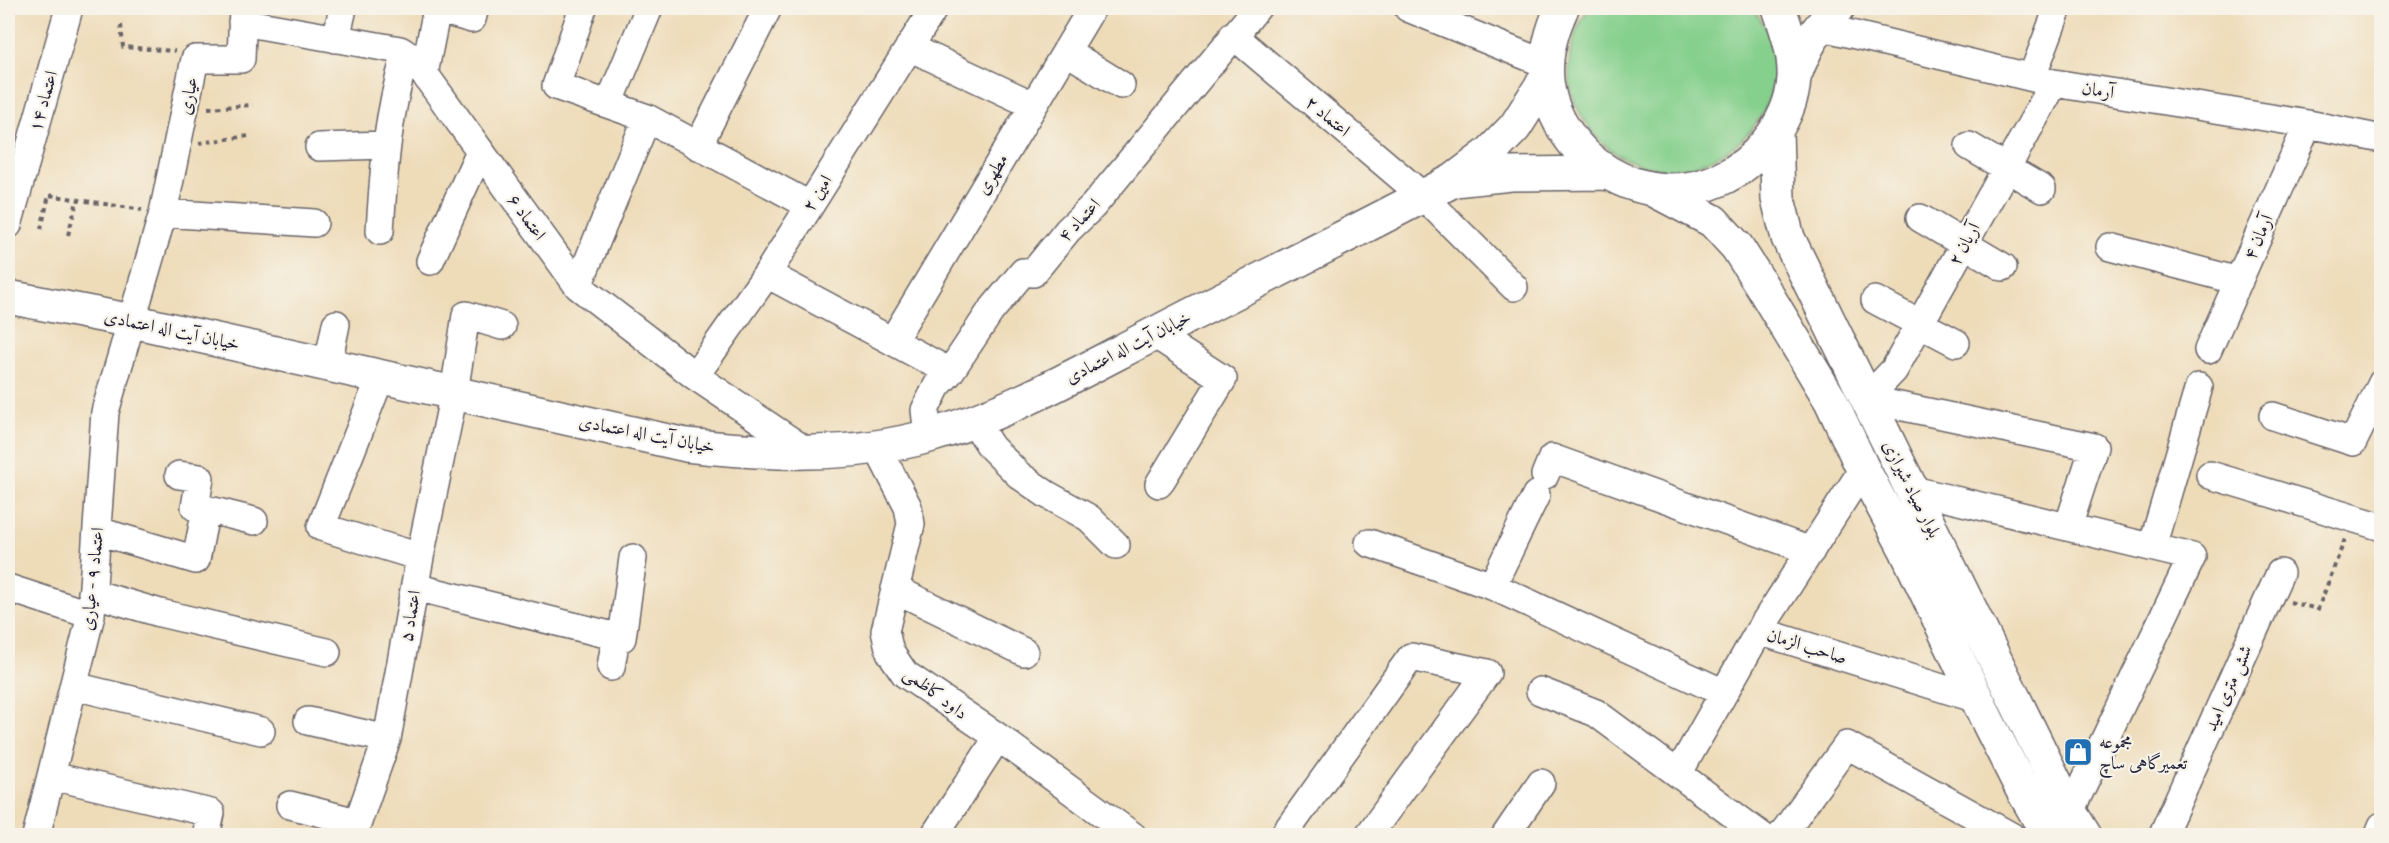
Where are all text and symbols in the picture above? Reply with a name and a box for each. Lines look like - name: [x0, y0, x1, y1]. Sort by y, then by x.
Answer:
- street label: اعتماد ۱۴: [21, 67, 64, 135]
- street label: عیاری: [170, 74, 205, 117]
- street label: آرمان: [2080, 74, 2118, 106]
- street label: اعتماد ۲: [1300, 89, 1357, 143]
- street label: مطهری: [969, 148, 1014, 199]
- street label: امین ۲: [795, 169, 838, 216]
- street label: اعتماد ۶: [501, 188, 554, 246]
- street label: اعتماد ۴: [1051, 191, 1106, 248]
- street label: آرمان ۴: [2236, 208, 2280, 264]
- street label: آریان ۲: [1941, 215, 1987, 270]
- street label: خیابان آیت اله اعتمادی: [102, 302, 242, 357]
- street label: خیابان آیت اله اعتمادی: [1060, 303, 1195, 390]
- street label: خیابان آیت اله اعتمادی: [577, 407, 717, 460]
- street label: بلوار صیاد شیرازی: [1876, 435, 1949, 543]
- street label: اعتماد ۹ - عیاری: [73, 526, 110, 632]
- street label: اعتماد ۵: [392, 588, 427, 644]
- street label: صاحب الزمان: [1764, 621, 1851, 671]
- street label: شش متری امید: [2197, 640, 2259, 735]
- street label: داود کاظمی: [899, 659, 974, 726]
- place label: مجموعه تعمیرگاهی ساچ: [2099, 728, 2188, 779]
- shop icon: مجموعه تعمیرگاهی ساچ: [2062, 736, 2094, 768]

